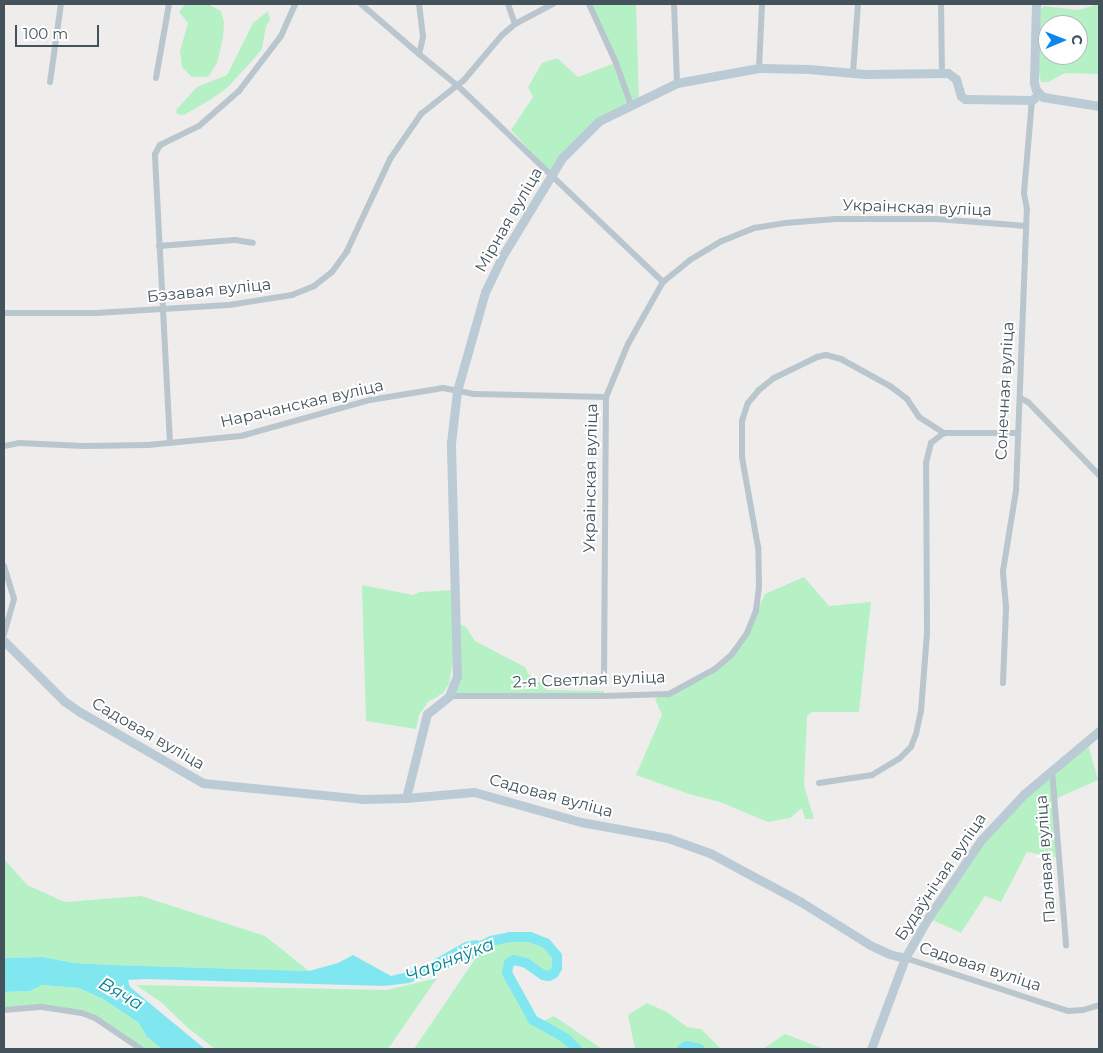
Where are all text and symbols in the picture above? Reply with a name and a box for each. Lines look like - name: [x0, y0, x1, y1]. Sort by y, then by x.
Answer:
- scale bar: [18, 15, 101, 47]
- north arrow: [1038, 15, 1088, 65]
- text: 100 m: [23, 24, 68, 43]
- text: С: [1068, 35, 1086, 45]
- street label: Мірная вуліца: [471, 164, 547, 276]
- street label: Украінская вуліца: [842, 196, 992, 220]
- street label: Бэзавая вуліца: [146, 275, 272, 307]
- street label: Сонечная вуліца: [992, 321, 1018, 461]
- street label: Нарачанская вуліца: [219, 376, 385, 432]
- street label: Украінская вуліца: [580, 403, 602, 553]
- street label: 2-я Светлая вуліца: [512, 668, 666, 692]
- street label: Садовая вуліца: [88, 694, 208, 774]
- street label: Садовая вуліца: [487, 770, 615, 822]
- street label: Палявая вуліца: [1032, 794, 1060, 924]
- street label: Будаўнічая вуліца: [891, 810, 991, 944]
- water label: Чарняўка: [402, 933, 498, 987]
- street label: Садовая вуліца: [917, 938, 1043, 996]
- water label: Вяча: [95, 973, 147, 1015]

